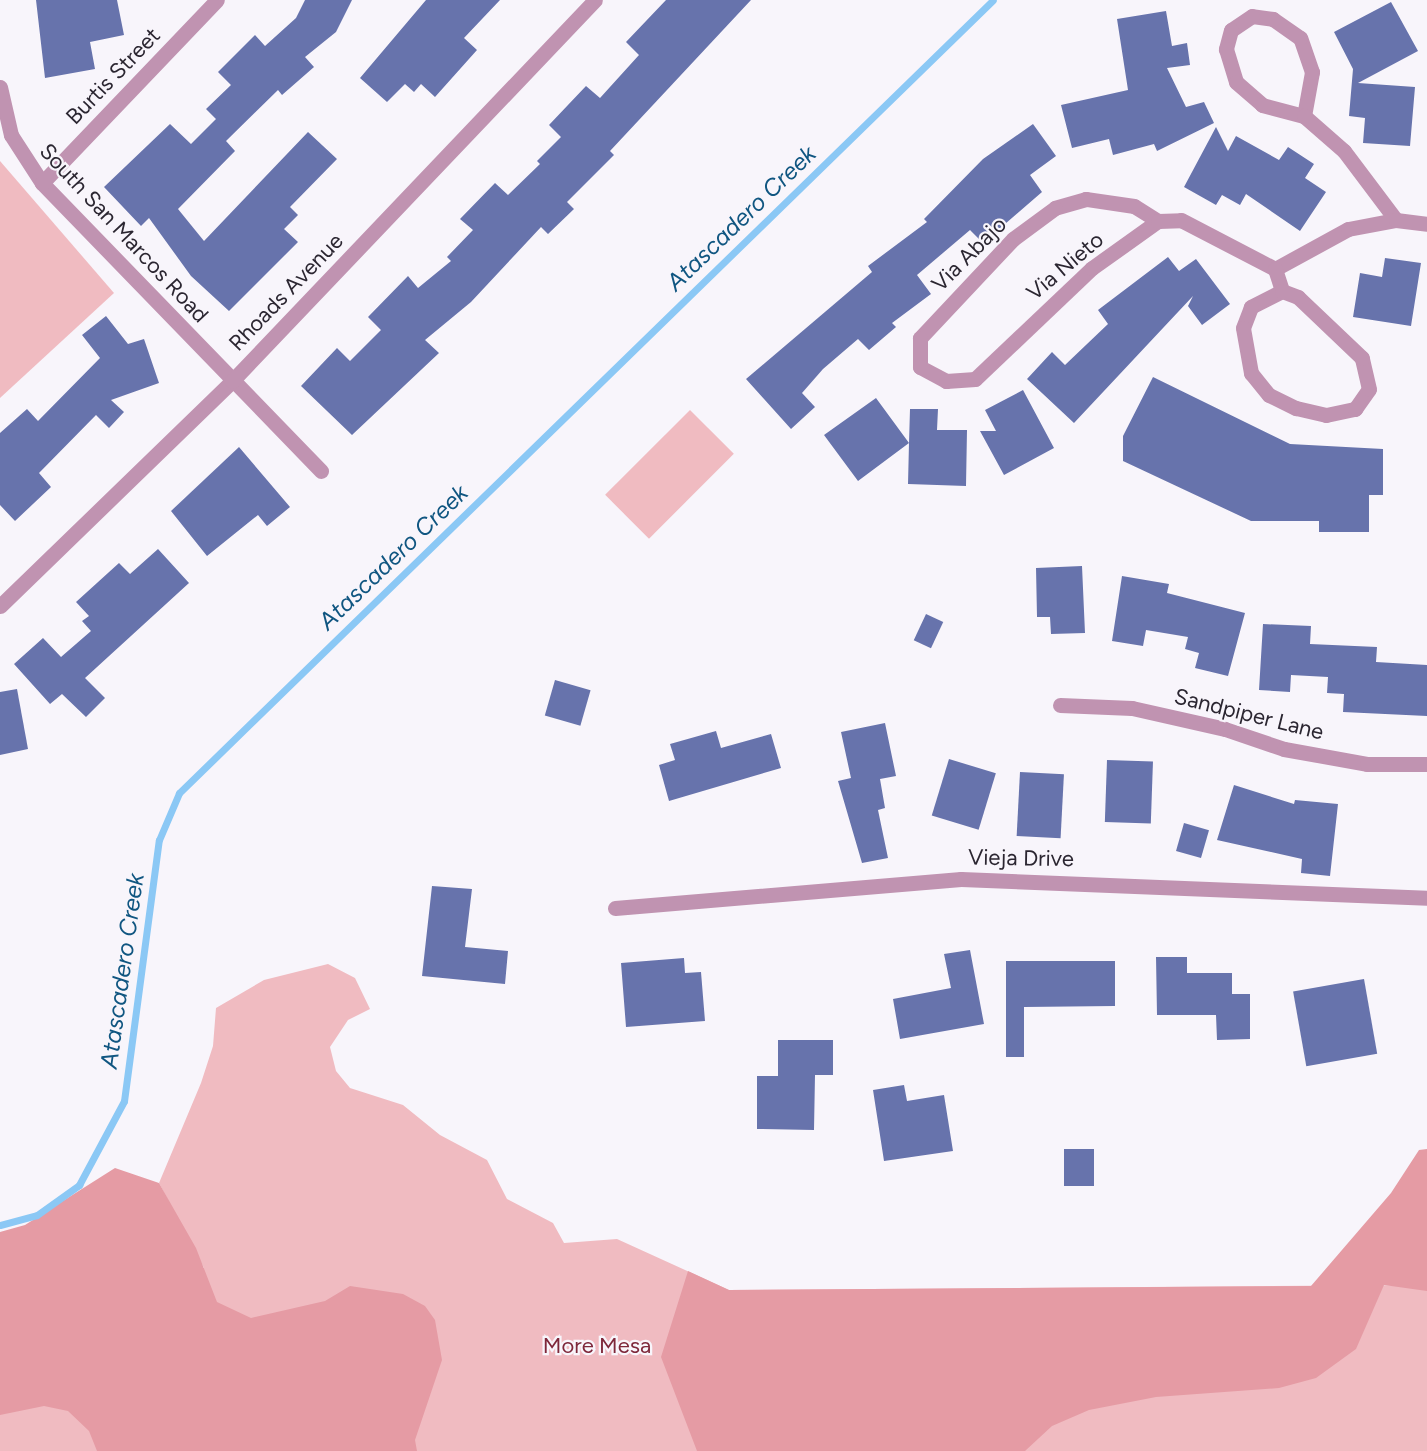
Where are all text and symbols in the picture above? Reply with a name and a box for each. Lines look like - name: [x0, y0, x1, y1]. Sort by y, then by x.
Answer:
- street label: Burtis Street: [60, 22, 166, 130]
- street label: South San Marcos Road: [34, 138, 214, 328]
- water label: Atascadero Creek: [660, 139, 822, 297]
- street label: Via Abajo: [926, 211, 1012, 297]
- street label: Via Nieto: [1021, 226, 1109, 306]
- street label: Rhoads Avenue: [223, 228, 349, 356]
- water label: Atascadero Creek: [312, 478, 474, 636]
- street label: Sandpiper Lane: [1172, 683, 1326, 745]
- street label: Vieja Drive: [968, 844, 1074, 872]
- water label: Atascadero Creek: [94, 872, 150, 1070]
- park label: More Mesa: [543, 1333, 651, 1359]

